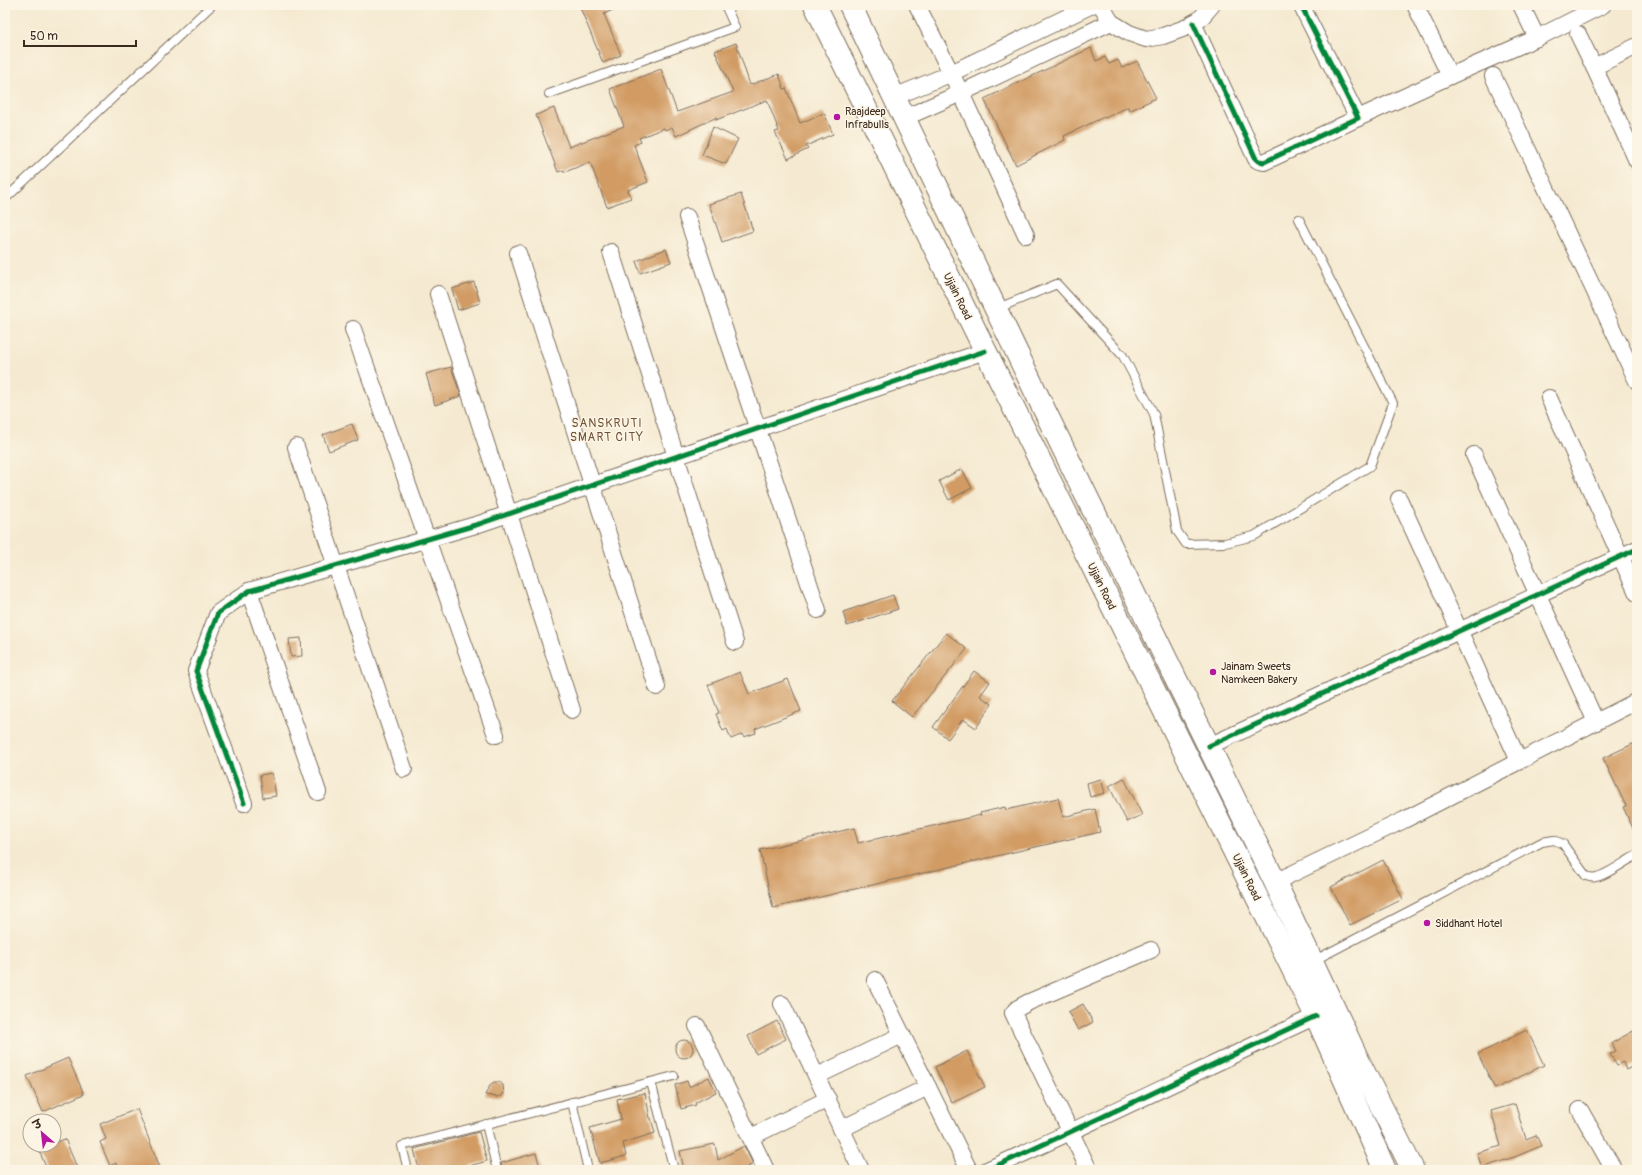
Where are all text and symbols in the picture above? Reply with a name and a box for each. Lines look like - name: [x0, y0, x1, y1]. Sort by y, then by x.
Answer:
- scale bar: [24, 22, 136, 48]
- text: 50 m: [30, 29, 58, 44]
- place label: Raajdeep Infrabulls: [845, 105, 889, 131]
- marker: Raajdeep Infrabulls: [832, 112, 842, 122]
- street label: Ujjain Road: [941, 271, 975, 322]
- district label: SANSKRUTI SMART CITY: [570, 416, 644, 445]
- street label: Ujjain Road: [1085, 561, 1119, 612]
- place label: Jainam Sweets Namkeen Bakery: [1221, 660, 1297, 686]
- marker: Jainam Sweets Namkeen Bakery: [1208, 667, 1218, 677]
- street label: Ujjain Road: [1230, 852, 1264, 903]
- place label: Siddhant Hotel: [1435, 917, 1502, 930]
- marker: Siddhant Hotel: [1422, 918, 1432, 928]
- north arrow: [22, 1113, 62, 1153]
- text: उ: [30, 1116, 45, 1133]

